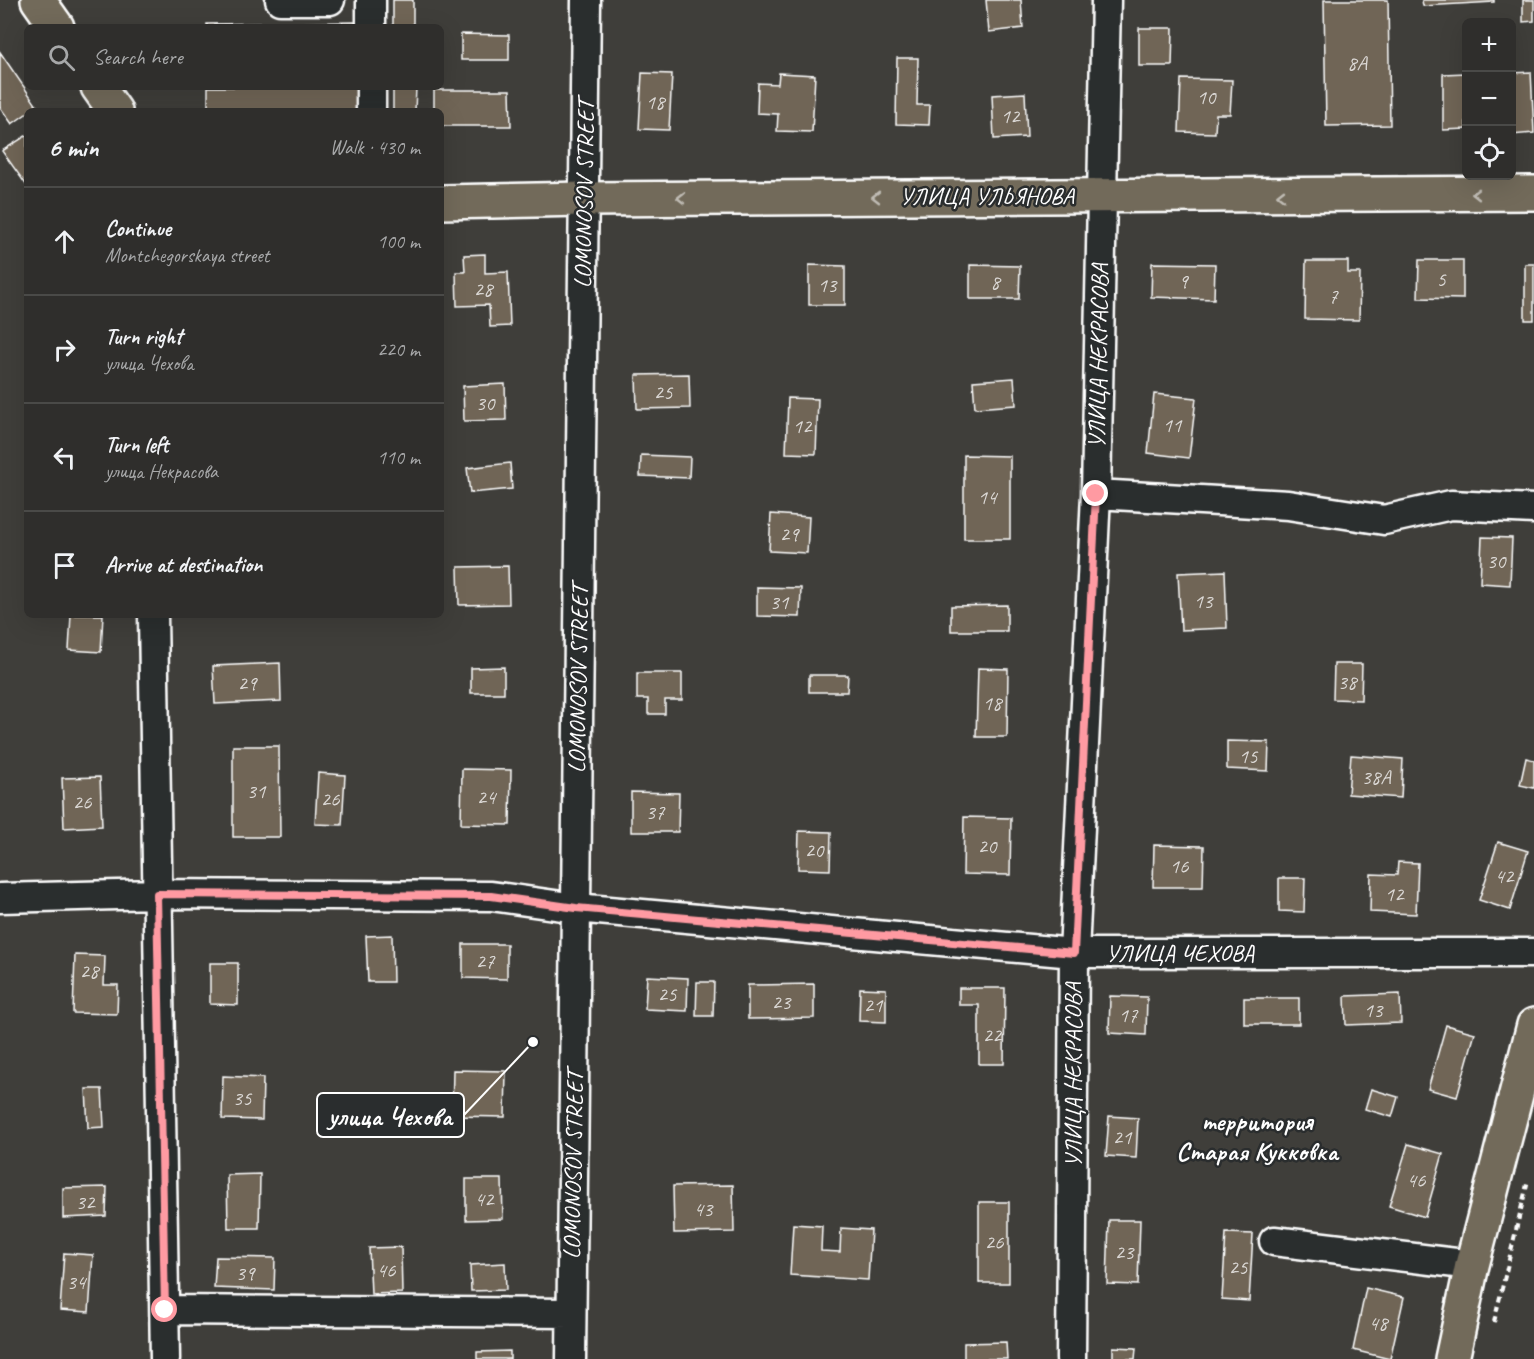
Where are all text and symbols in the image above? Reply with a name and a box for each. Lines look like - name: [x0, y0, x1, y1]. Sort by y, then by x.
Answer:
- map controls: [1462, 18, 1516, 180]
- button: +: [1462, 18, 1516, 72]
- search box: [24, 24, 444, 90]
- icon: search: [45, 41, 78, 74]
- text: Search here: [93, 43, 183, 71]
- house number: 8А: [1347, 50, 1368, 76]
- button: −: [1462, 72, 1516, 126]
- house number: 10: [1197, 84, 1217, 110]
- house number: 18: [646, 89, 667, 115]
- street label: LOMONOSOV STREET: [567, 94, 601, 288]
- house number: 12: [1001, 103, 1021, 129]
- button: locate: [1462, 126, 1516, 180]
- text: 6 min: [48, 131, 98, 164]
- text: Walk · 430 m: [330, 135, 420, 160]
- street label: УЛИЦА УЛЬЯНОВА: [900, 181, 1075, 211]
- one-way arrow: [1471, 188, 1480, 200]
- one-way arrow: [1276, 189, 1285, 201]
- one-way arrow: [871, 191, 880, 203]
- one-way arrow: [676, 192, 685, 204]
- text: Continue: [105, 215, 171, 243]
- icon: ahead: [48, 225, 81, 258]
- text: 100 m: [377, 229, 420, 254]
- text: Montchegorskaya street: [105, 243, 269, 268]
- street label: УЛИЦА НЕКРАСОВА: [1081, 262, 1115, 449]
- house number: 5: [1436, 266, 1447, 292]
- house number: 9: [1178, 268, 1189, 294]
- house number: 8: [990, 269, 1002, 295]
- house number: 13: [818, 272, 838, 298]
- house number: 28: [474, 276, 495, 302]
- house number: 7: [1328, 283, 1339, 309]
- text: Turn right: [105, 323, 182, 351]
- icon: right: [48, 333, 81, 366]
- text: 220 m: [377, 337, 420, 362]
- text: улица Чехова: [105, 351, 193, 376]
- house number: 25: [654, 379, 674, 405]
- house number: 30: [476, 390, 496, 416]
- house number: 11: [1163, 412, 1183, 438]
- house number: 12: [793, 413, 813, 439]
- text: Turn left: [105, 431, 169, 459]
- icon: left: [48, 441, 81, 474]
- text: 110 m: [377, 445, 420, 470]
- text: улица Некрасова: [105, 459, 218, 484]
- route end: [1082, 480, 1108, 506]
- house number: 14: [978, 484, 999, 510]
- house number: 29: [780, 521, 800, 547]
- house number: 30: [1487, 548, 1507, 574]
- icon: arrive: [48, 549, 81, 582]
- text: Arrive at destination: [105, 551, 262, 579]
- street label: LOMONOSOV STREET: [561, 579, 595, 773]
- house number: 13: [1194, 588, 1214, 614]
- house number: 31: [770, 589, 790, 615]
- house number: 38: [1338, 669, 1359, 695]
- house number: 29: [238, 670, 258, 696]
- house number: 18: [983, 690, 1004, 716]
- house number: 15: [1239, 743, 1259, 769]
- house number: 38А: [1361, 764, 1392, 790]
- house number: 31: [247, 778, 267, 804]
- house number: 24: [477, 784, 498, 810]
- house number: 26: [321, 786, 340, 812]
- house number: 26: [73, 789, 92, 815]
- house number: 37: [646, 799, 666, 825]
- house number: 20: [978, 833, 998, 859]
- house number: 20: [805, 837, 825, 863]
- house number: 16: [1170, 853, 1189, 879]
- house number: 42: [1495, 863, 1515, 889]
- house number: 12: [1385, 881, 1405, 907]
- street label: УЛИЦА ЧЕХОВА: [1106, 938, 1255, 968]
- house number: 27: [476, 948, 496, 974]
- house number: 28: [80, 958, 101, 984]
- house number: 25: [658, 981, 678, 1007]
- street label: УЛИЦА НЕКРАСОВА: [1058, 982, 1088, 1167]
- house number: 23: [772, 989, 792, 1015]
- house number: 21: [864, 992, 884, 1018]
- house number: 13: [1364, 997, 1384, 1023]
- house number: 17: [1119, 1002, 1139, 1028]
- house number: 22: [983, 1022, 1003, 1048]
- street label: LOMONOSOV STREET: [556, 1065, 590, 1259]
- house number: 35: [233, 1085, 253, 1111]
- callout: улица Чехова: [317, 1093, 464, 1137]
- text: улица Чехова: [326, 1100, 454, 1133]
- district label: территория Старая Кукковка: [1176, 1105, 1340, 1168]
- house number: 21: [1113, 1124, 1133, 1150]
- house number: 46: [1407, 1167, 1426, 1193]
- house number: 42: [475, 1186, 495, 1212]
- house number: 32: [76, 1189, 96, 1215]
- house number: 43: [694, 1196, 714, 1222]
- house number: 26: [985, 1229, 1004, 1255]
- house number: 23: [1115, 1239, 1135, 1265]
- house number: 25: [1229, 1254, 1249, 1280]
- house number: 46: [377, 1257, 396, 1283]
- house number: 39: [236, 1260, 256, 1286]
- house number: 34: [67, 1269, 88, 1295]
- route start: [151, 1296, 177, 1322]
- house number: 48: [1369, 1310, 1390, 1336]

